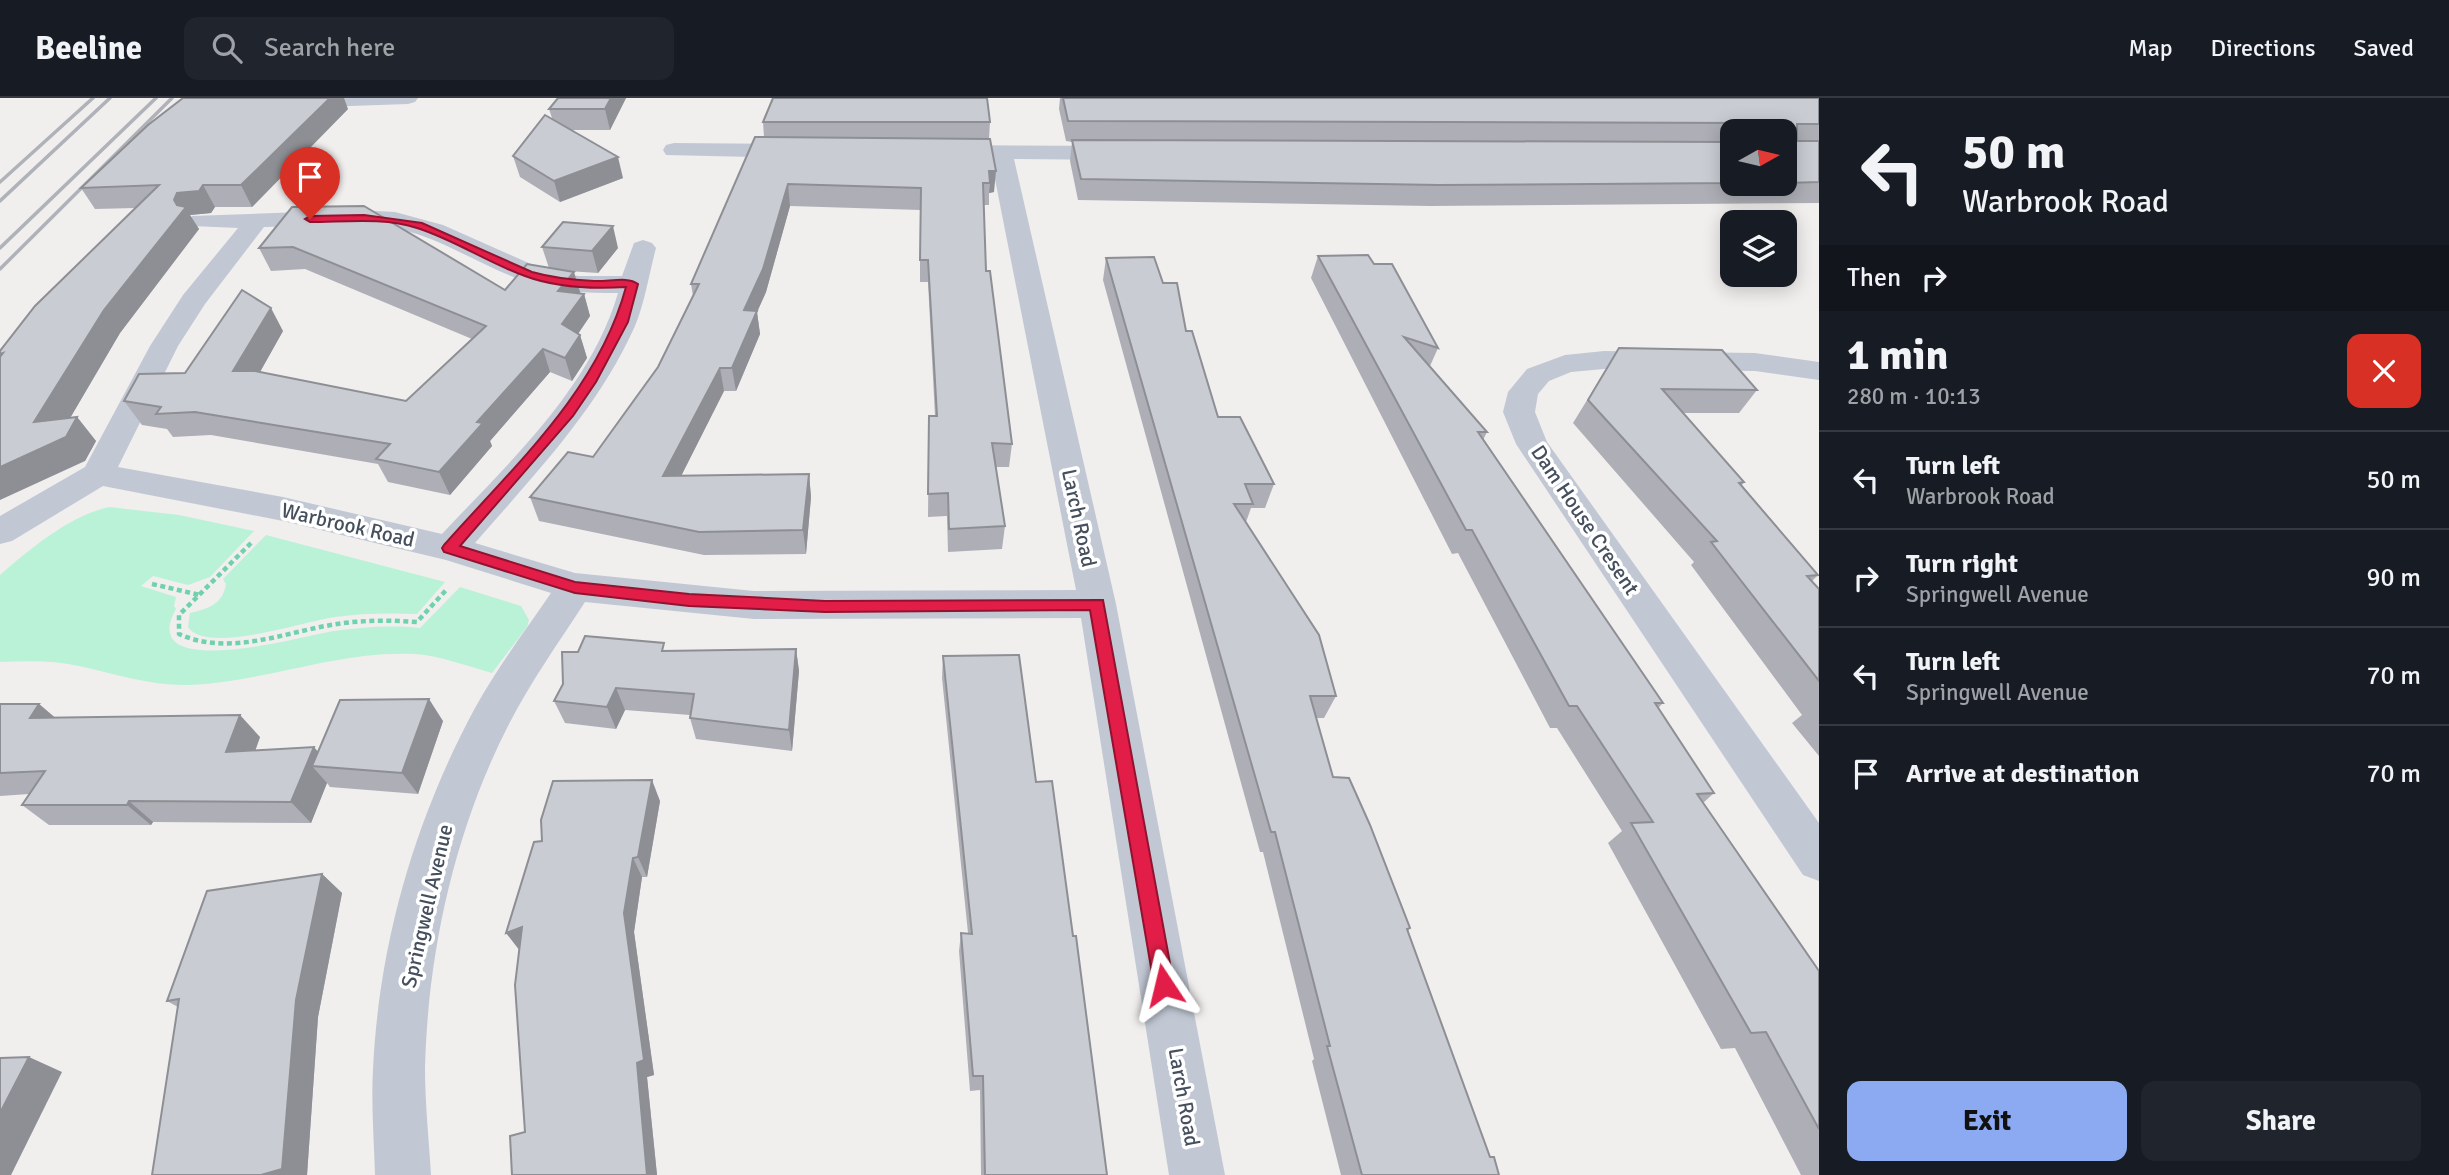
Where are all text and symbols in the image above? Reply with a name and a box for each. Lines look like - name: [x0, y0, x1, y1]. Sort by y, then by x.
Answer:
- search box: [184, 17, 674, 80]
- text: Beeline: [35, 28, 142, 69]
- icon: search: [208, 29, 246, 67]
- text: Search here: [264, 32, 395, 64]
- text: Map: [2128, 33, 2173, 63]
- text: Directions: [2211, 33, 2316, 63]
- text: Saved: [2354, 33, 2414, 63]
- north arrow: [1720, 119, 1797, 196]
- map controls: [1720, 119, 1797, 287]
- text: 50 m: [1962, 122, 2065, 182]
- icon: left: [1847, 126, 1938, 217]
- pin: [280, 147, 340, 219]
- icon: arrive: [291, 158, 329, 196]
- text: Warbrook Road: [1962, 182, 2169, 221]
- button: layers: [1720, 210, 1797, 287]
- icon: right: [1915, 259, 1953, 297]
- text: Then: [1847, 262, 1901, 294]
- text: 1 min: [1847, 330, 1948, 381]
- button: close: [2347, 334, 2421, 408]
- text: 280 m · 10:13: [1847, 382, 1981, 411]
- street label: Dam House Cresent: [1525, 440, 1645, 600]
- text: Turn left: [1906, 450, 2000, 482]
- icon: left: [1847, 461, 1885, 499]
- text: 50 m: [2366, 464, 2421, 496]
- street label: Larch Road: [1056, 467, 1102, 569]
- text: Warbrook Road: [1906, 482, 2055, 511]
- street label: Warbrook Road: [279, 497, 417, 553]
- text: Turn right: [1906, 548, 2018, 580]
- icon: right: [1847, 559, 1885, 597]
- text: 90 m: [2366, 562, 2421, 594]
- text: Springwell Avenue: [1906, 580, 2089, 609]
- text: Turn left: [1906, 646, 2000, 678]
- icon: left: [1847, 657, 1885, 695]
- text: 70 m: [2366, 660, 2421, 692]
- text: Springwell Avenue: [1906, 678, 2089, 707]
- icon: arrive: [1847, 755, 1885, 793]
- text: Arrive at destination: [1906, 758, 2139, 790]
- text: 70 m: [2366, 758, 2421, 790]
- street label: Springwell Avenue: [396, 822, 458, 990]
- position arrow: [1127, 948, 1201, 1022]
- street label: Larch Road: [1163, 1046, 1205, 1148]
- button: Exit: [1847, 1081, 2127, 1161]
- button: Share: [2141, 1081, 2421, 1161]

